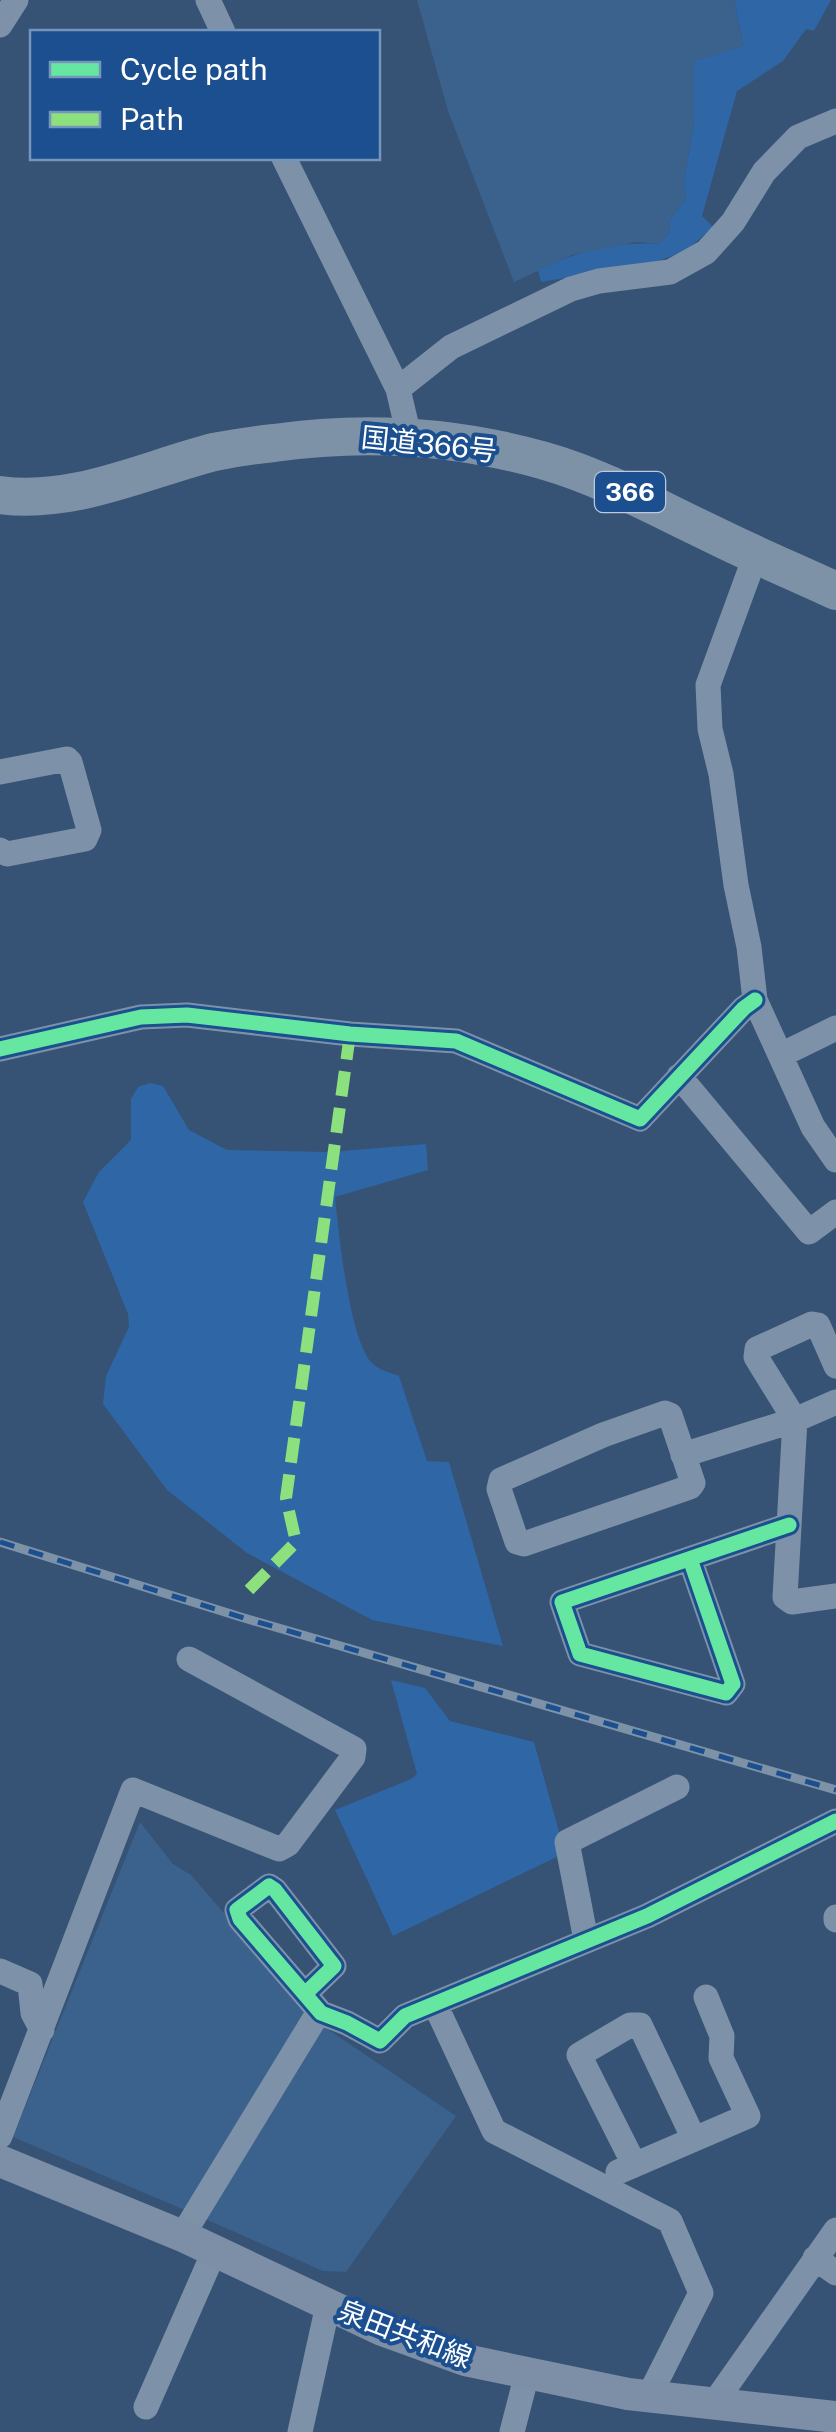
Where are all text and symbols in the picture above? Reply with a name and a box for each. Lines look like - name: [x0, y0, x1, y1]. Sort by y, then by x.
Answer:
- legend: [30, 30, 380, 160]
- text: Cycle path: [120, 51, 268, 87]
- text: Path: [120, 101, 184, 137]
- street label: 国道366号: [360, 420, 498, 467]
- road number: 366: [595, 472, 665, 512]
- street label: 泉田共和線: [334, 2293, 476, 2374]

